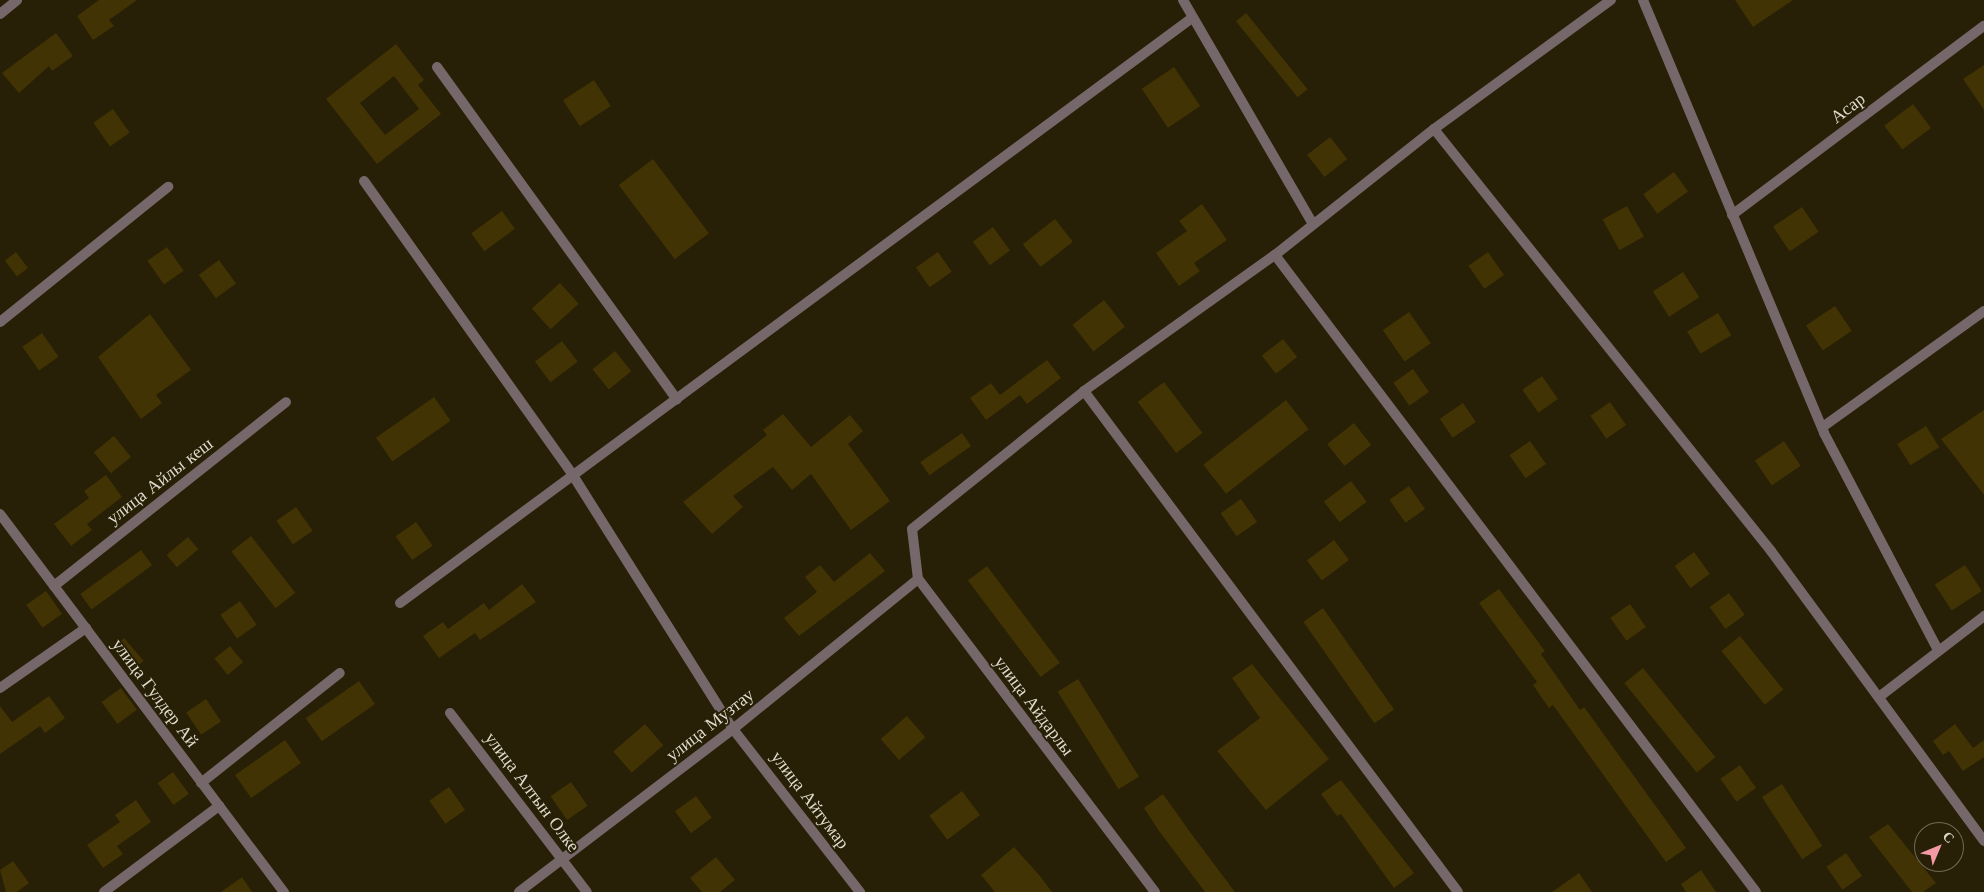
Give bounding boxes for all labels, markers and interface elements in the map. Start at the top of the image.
street label: Асар [1826,88,1870,128]
street label: улица Айлы кеш [103,433,217,529]
street label: улица Гулдер Ай [107,634,203,752]
street label: улица Айдарлы [989,652,1079,760]
street label: улица Музтау [662,684,758,766]
street label: улица Алтын Олке [480,728,584,856]
street label: улица Айтумар [766,747,854,853]
north arrow [1914,822,1964,872]
text: С [1939,827,1959,847]

